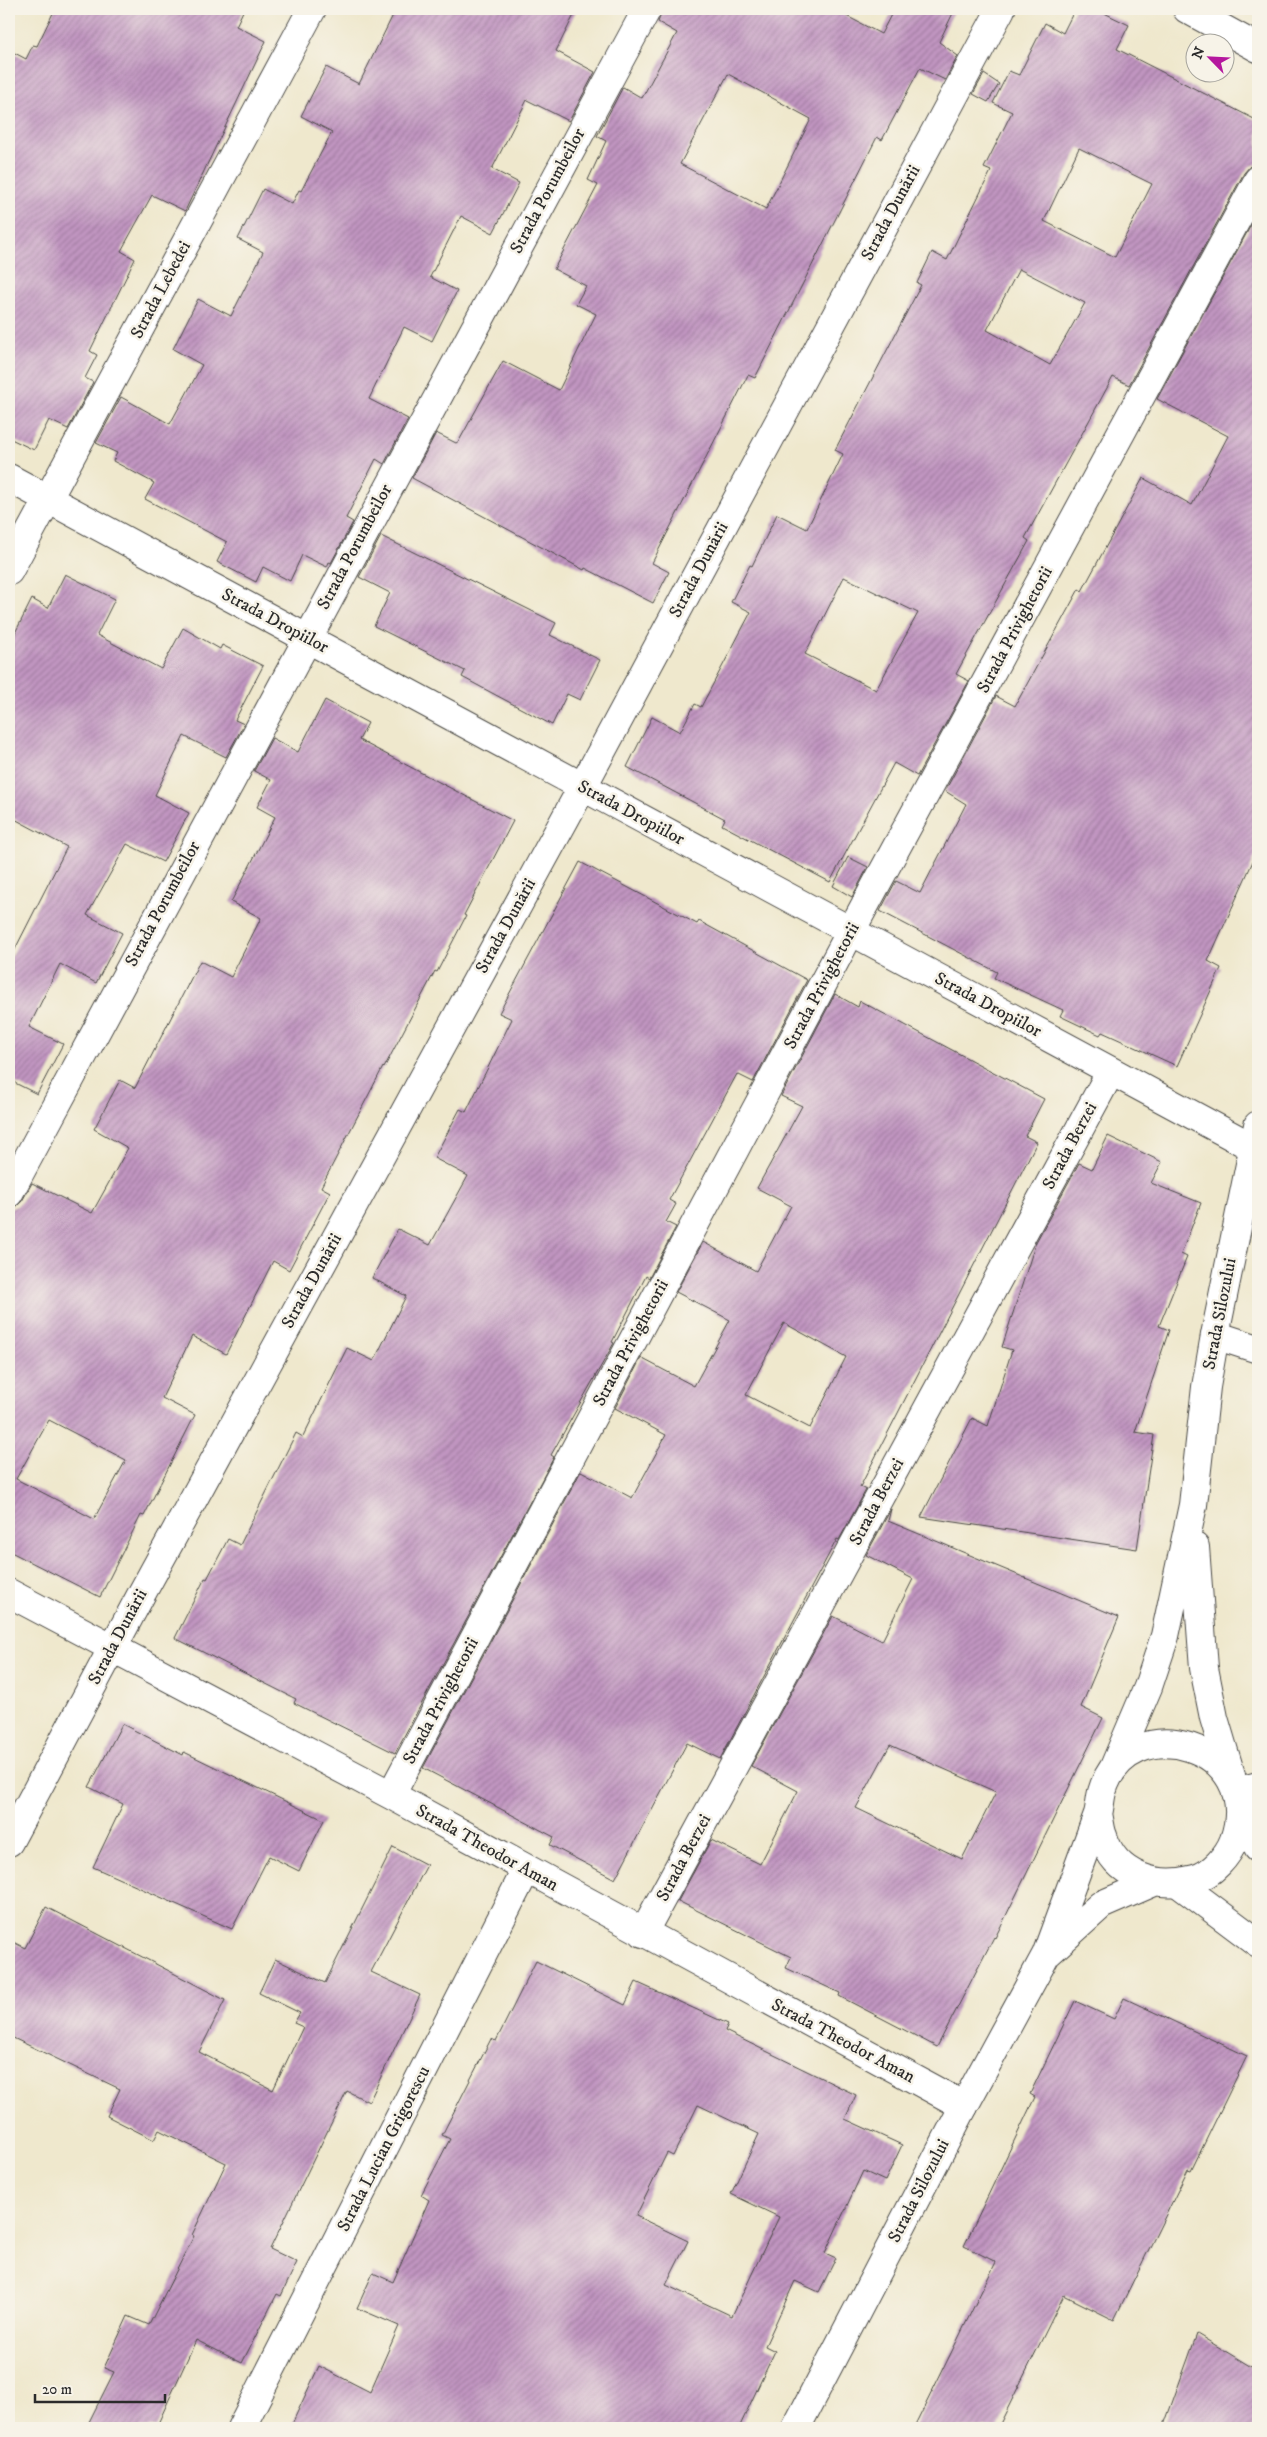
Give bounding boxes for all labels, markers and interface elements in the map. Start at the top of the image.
north arrow [1184,32,1234,82]
text: N [1188,44,1210,62]
street label: Strada Porumbeilor [506,124,590,258]
street label: Strada Dunării [857,161,925,265]
street label: Strada Lebedei [126,237,196,343]
street label: Strada Porumbeilor [313,480,397,614]
street label: Strada Dunării [665,518,733,622]
street label: Strada Privighetorii [972,563,1058,697]
street label: Strada Dropiilor [218,584,333,659]
street label: Strada Dropiilor [574,776,689,851]
street label: Strada Porumbeilor [121,837,205,971]
street label: Strada Dunării [471,875,541,977]
street label: Strada Privighetorii [779,919,865,1053]
street label: Strada Dropiilor [931,968,1046,1043]
street label: Strada Berzei [1038,1099,1102,1193]
street label: Strada Dunării [277,1230,347,1332]
street label: Strada Silozului [1198,1256,1242,1372]
street label: Strada Privighetorii [588,1276,674,1410]
street label: Strada Berzei [845,1455,909,1549]
street label: Strada Dunării [84,1585,152,1689]
street label: Strada Privighetorii [398,1634,484,1768]
street label: Strada Theodor Aman [412,1800,563,1897]
street label: Strada Berzei [652,1811,716,1905]
street label: Strada Theodor Aman [767,1994,919,2088]
street label: Strada Lucian Grigorescu [333,2062,435,2236]
street label: Strada Silozului [883,2135,955,2247]
scale bar [35,2372,165,2404]
text: 20 m [42,2380,72,2399]

